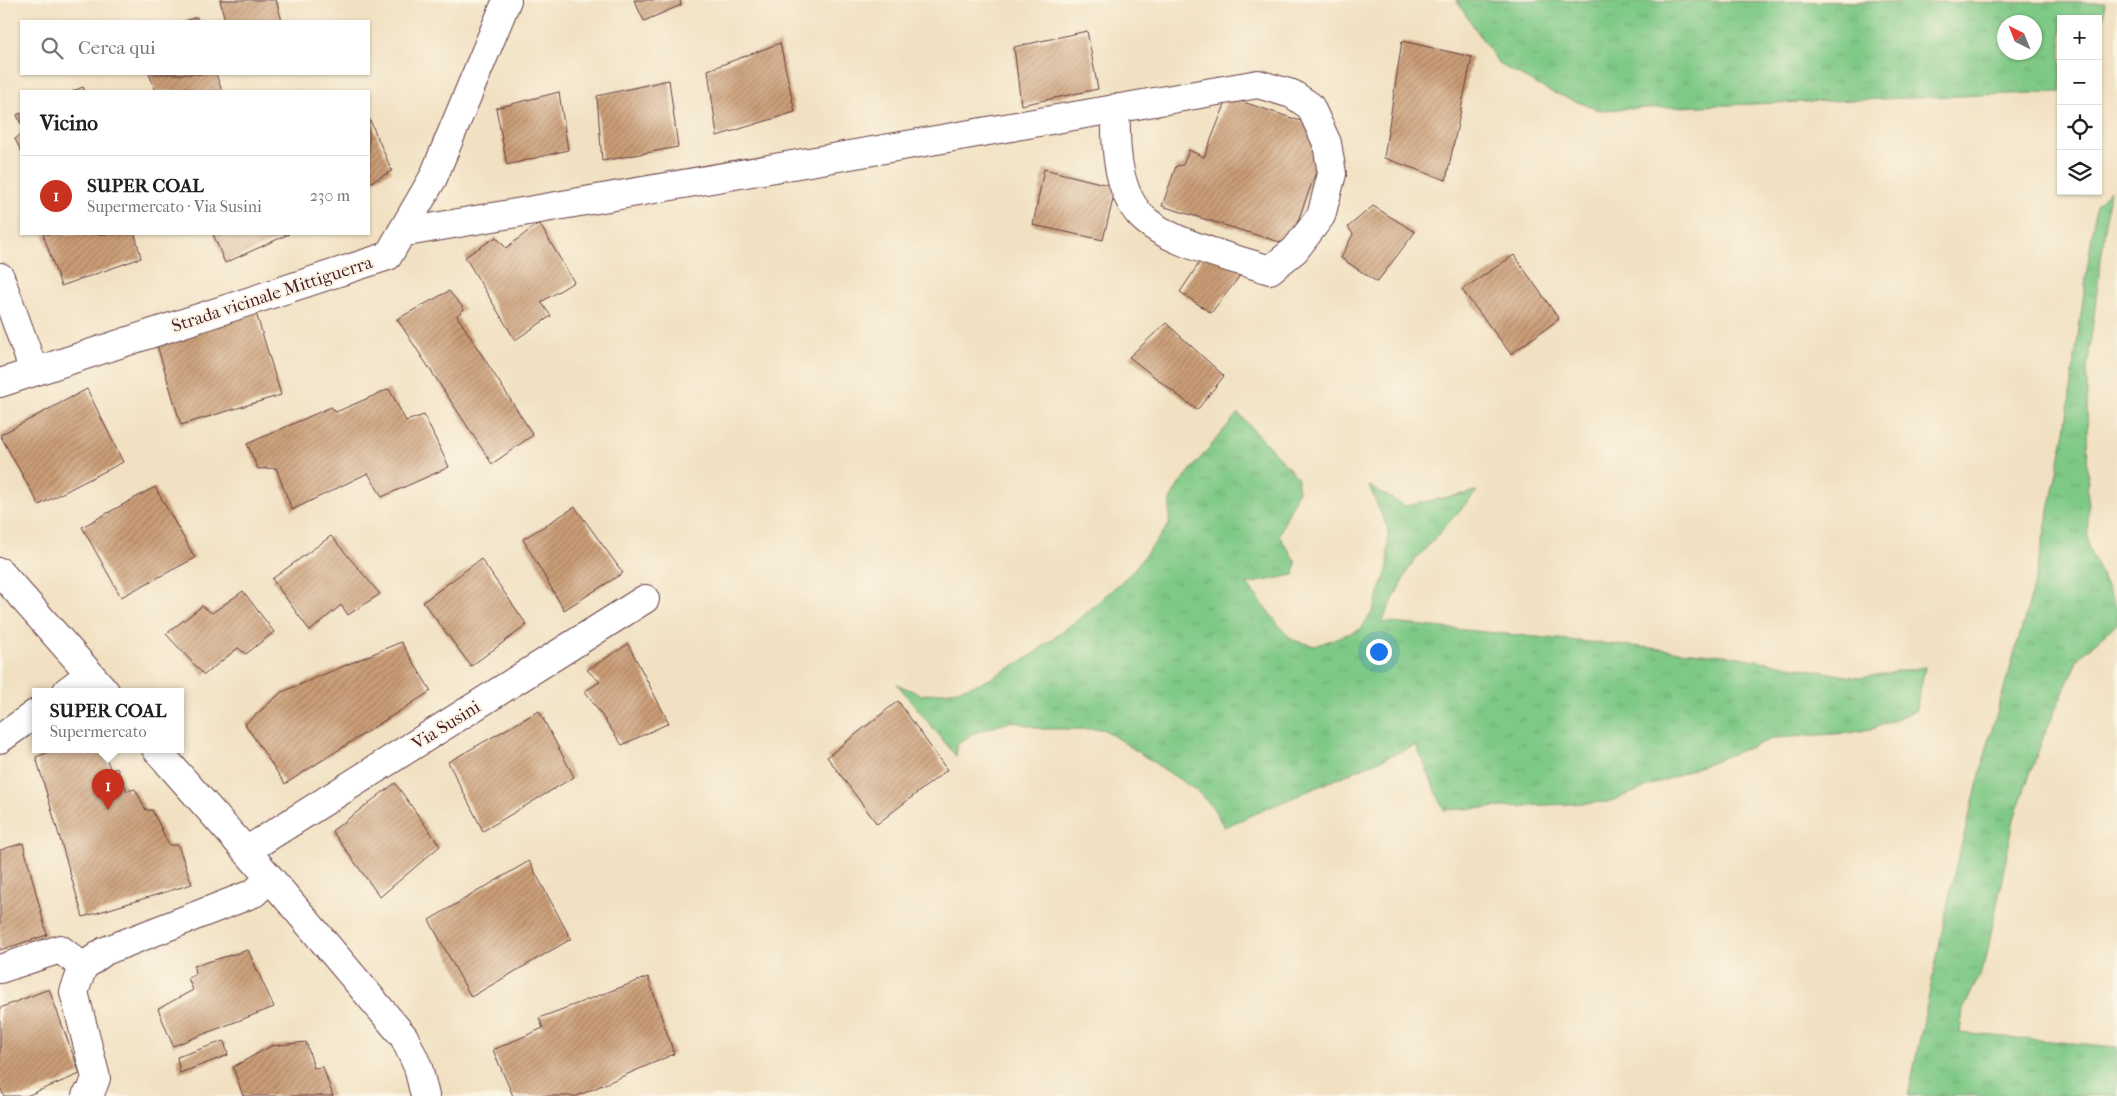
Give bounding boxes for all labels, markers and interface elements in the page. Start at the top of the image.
north arrow [1997,15,2042,60]
map controls [2057,15,2102,195]
button: + [2057,15,2102,60]
search box [20,20,370,75]
icon: search [38,34,66,62]
text: Cerca qui [78,37,156,59]
button: − [2057,60,2102,105]
button: locate [2057,105,2102,150]
text: Vicino [40,111,98,135]
button: layers [2057,150,2102,195]
text: SUPER COAL [87,175,204,197]
text: 1 [53,186,59,205]
text: 230 m [310,186,350,205]
text: Supermercato · Via Susini [87,197,262,216]
street label: Strada vicinale Mittiguerra [169,252,376,337]
your location [1366,639,1392,665]
popup [32,688,184,753]
street label: Via Susini [407,696,485,755]
text: SUPER COAL [50,700,166,722]
text: Supermercato [50,722,147,741]
pin: 1 [92,769,124,810]

